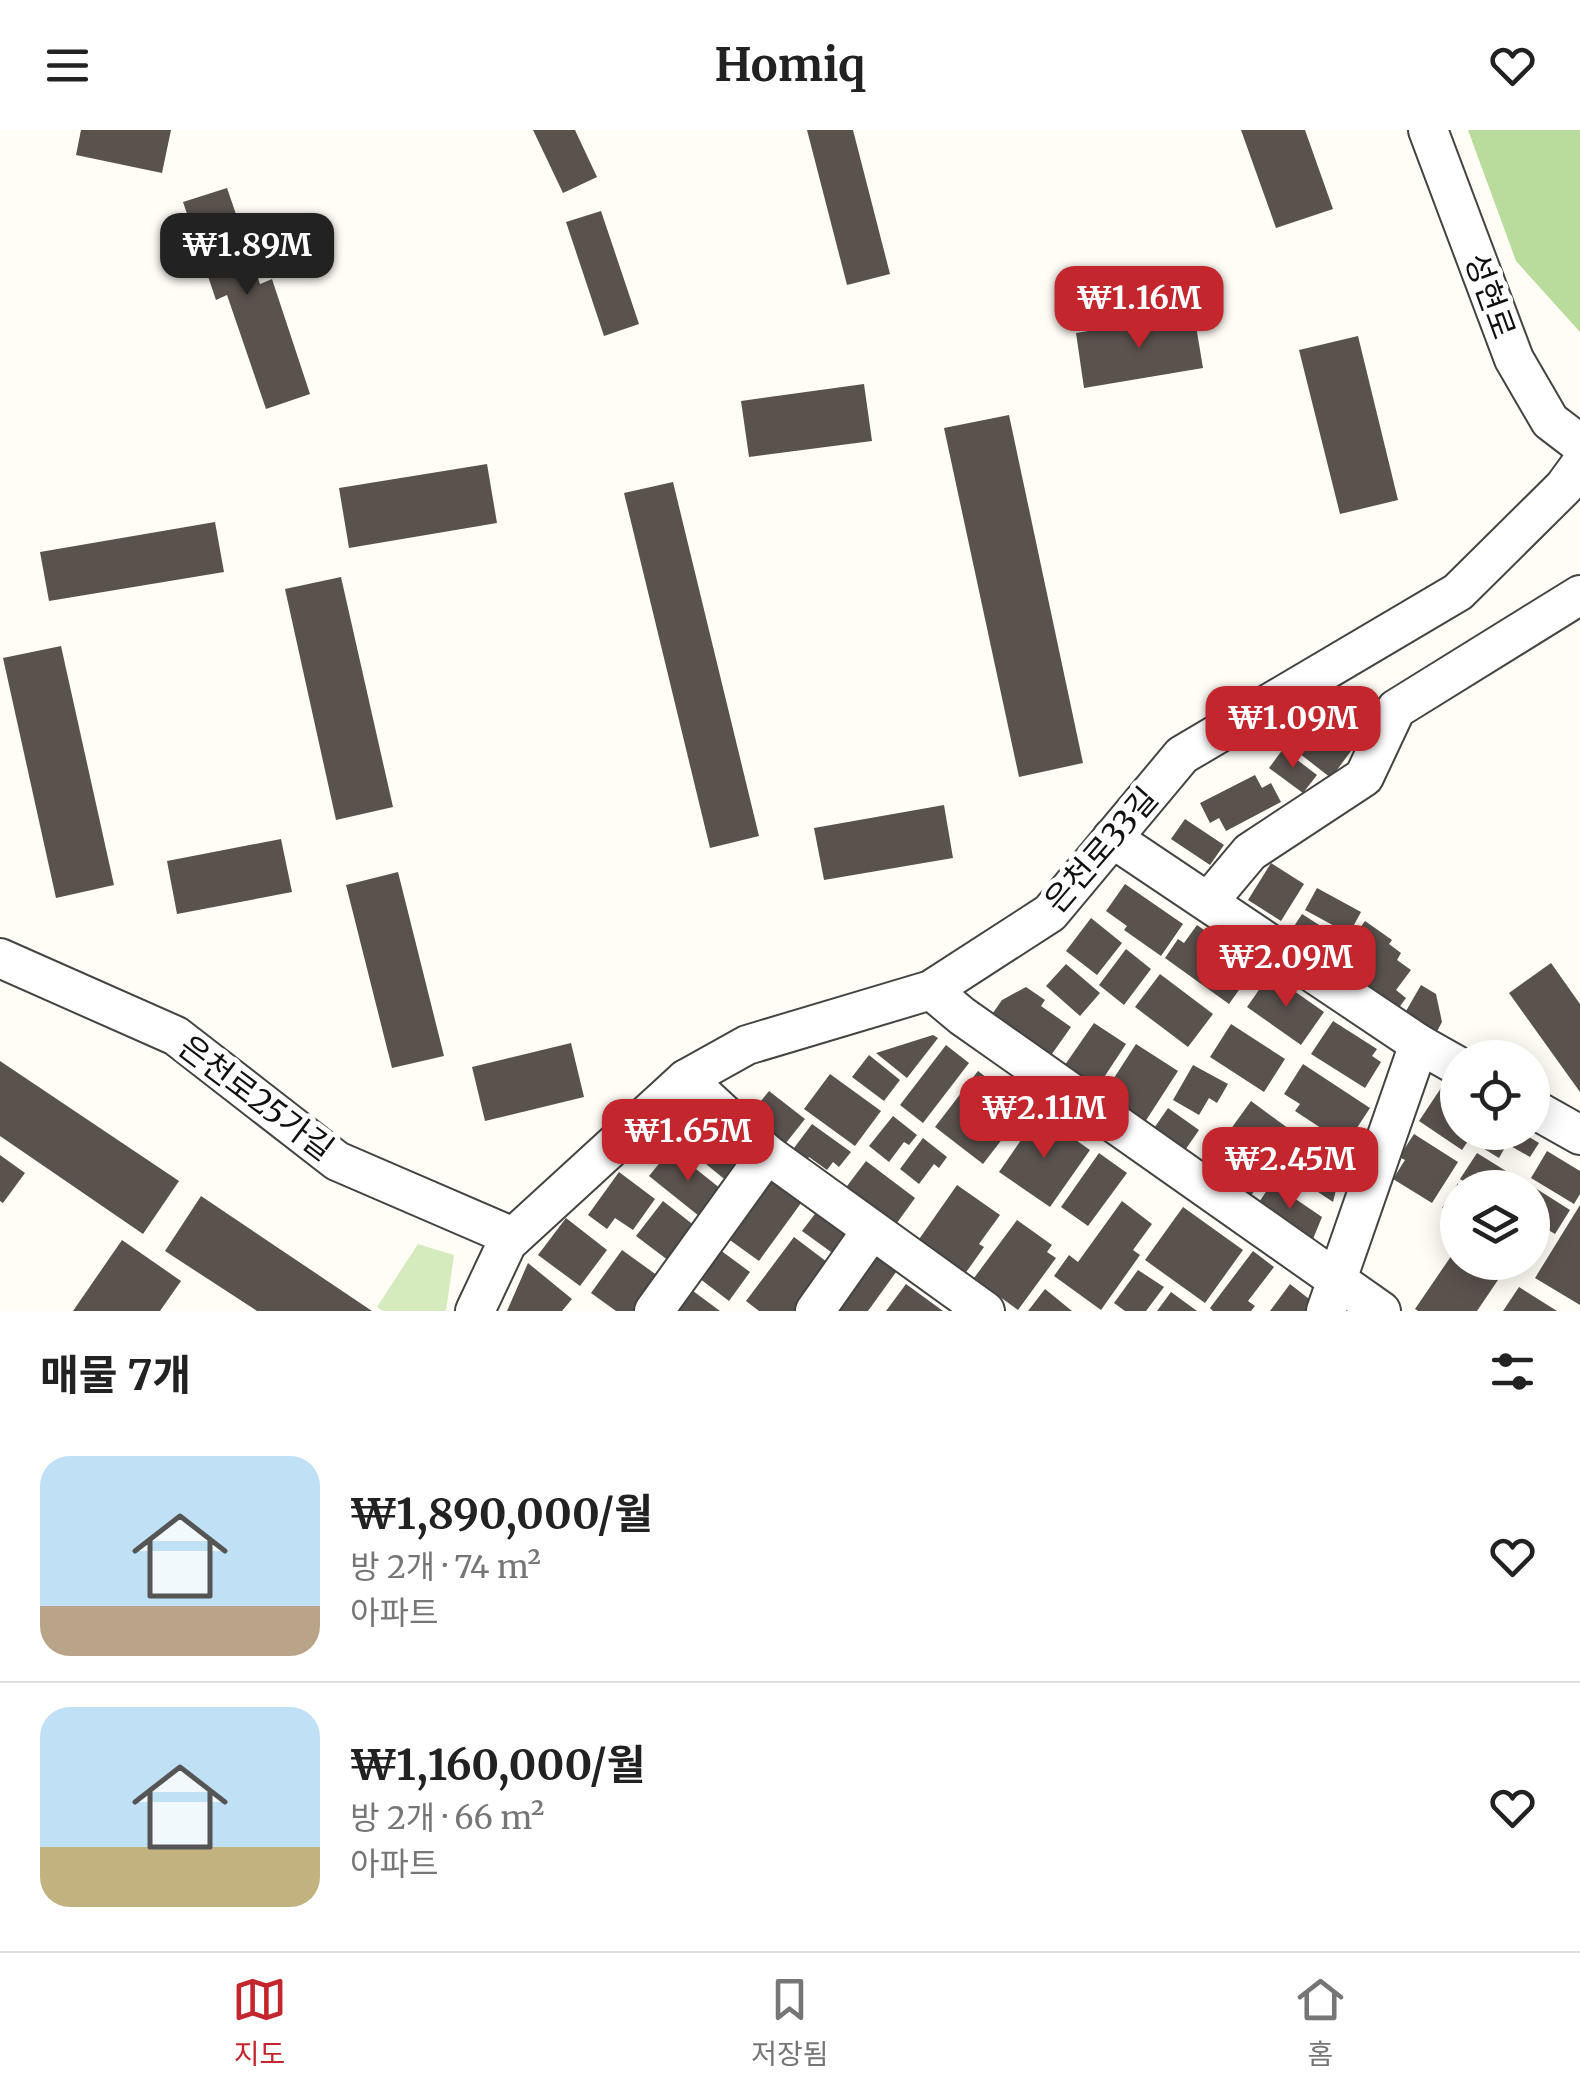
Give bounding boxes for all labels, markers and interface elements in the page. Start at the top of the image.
text: Homiq [715,37,865,93]
icon: menu [40,38,95,93]
icon: heart [1485,38,1540,93]
pin: ₩1.89M [166,213,328,298]
text: ₩1.89M [182,225,312,265]
street label: 성현로 [1456,248,1524,344]
pin: ₩1.16M [1058,266,1220,351]
text: ₩1.16M [1077,278,1201,318]
pin: ₩1.09M [1212,686,1374,771]
text: ₩1.09M [1228,698,1358,738]
street label: 은천로33길 [1036,779,1166,921]
pin: ₩2.09M [1205,925,1367,1010]
text: ₩2.09M [1219,937,1353,977]
street label: 은천로25가길 [171,1027,341,1169]
map controls [1440,1040,1550,1280]
button: locate [1440,1040,1550,1150]
pin: ₩2.11M [963,1076,1125,1161]
text: ₩2.11M [982,1088,1106,1128]
pin: ₩1.65M [607,1099,769,1184]
text: ₩1.65M [624,1111,752,1151]
pin: ₩2.45M [1209,1127,1371,1212]
text: ₩2.45M [1224,1139,1356,1179]
button: layers [1440,1170,1550,1280]
icon: filters [1485,1344,1540,1399]
text: 매물 7개 [40,1349,191,1401]
text: ₩1,890,000/월 [350,1488,653,1540]
icon: home [120,1496,240,1616]
icon: heart [1485,1529,1540,1584]
text: 방 2개 · 74 m² [350,1547,541,1587]
text: 아파트 [350,1593,438,1633]
text: ₩1,160,000/월 [350,1739,645,1791]
icon: home [120,1747,240,1867]
icon: heart [1485,1780,1540,1835]
text: 방 2개 · 66 m² [350,1798,544,1838]
text: 아파트 [350,1844,438,1884]
tab: 지도 [232,1972,287,2072]
tab: 저장됨 [751,1972,829,2072]
tab: 홈 [1293,1972,1348,2072]

